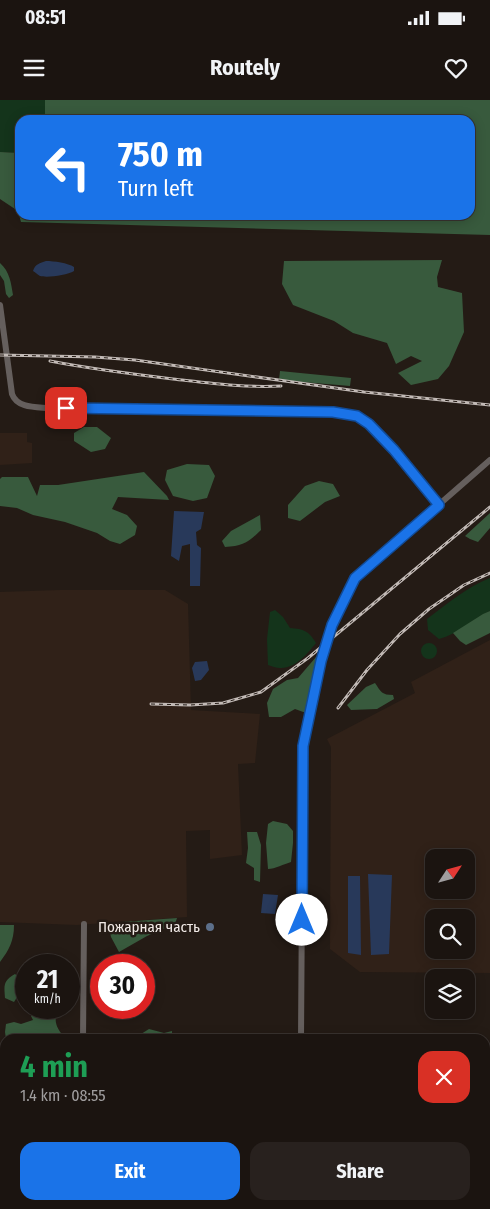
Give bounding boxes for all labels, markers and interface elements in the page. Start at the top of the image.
text: 08:51 [25,6,66,29]
icon: menu [20,54,48,82]
text: Routely [210,54,280,81]
icon: heart [442,54,470,82]
text: 750 m [118,133,203,175]
icon: left [35,135,100,200]
text: Turn left [118,175,194,202]
pin [45,387,87,429]
icon: arrive [52,394,80,422]
north arrow [425,849,475,899]
map controls [425,849,475,1019]
position arrow [275,893,327,945]
button: search [425,909,475,959]
place label: Пожарная часть [98,918,200,936]
marker: Пожарная часть [204,921,216,933]
speed limit sign: 30 [90,954,155,1019]
text: 21 [37,965,58,995]
button: layers [425,969,475,1019]
text: km/h [34,992,61,1006]
text: 4 min [20,1049,88,1085]
button: close [418,1051,470,1103]
text: 1.4 km · 08:55 [20,1086,106,1105]
button: Exit [20,1142,240,1200]
button: Share [250,1142,470,1200]

